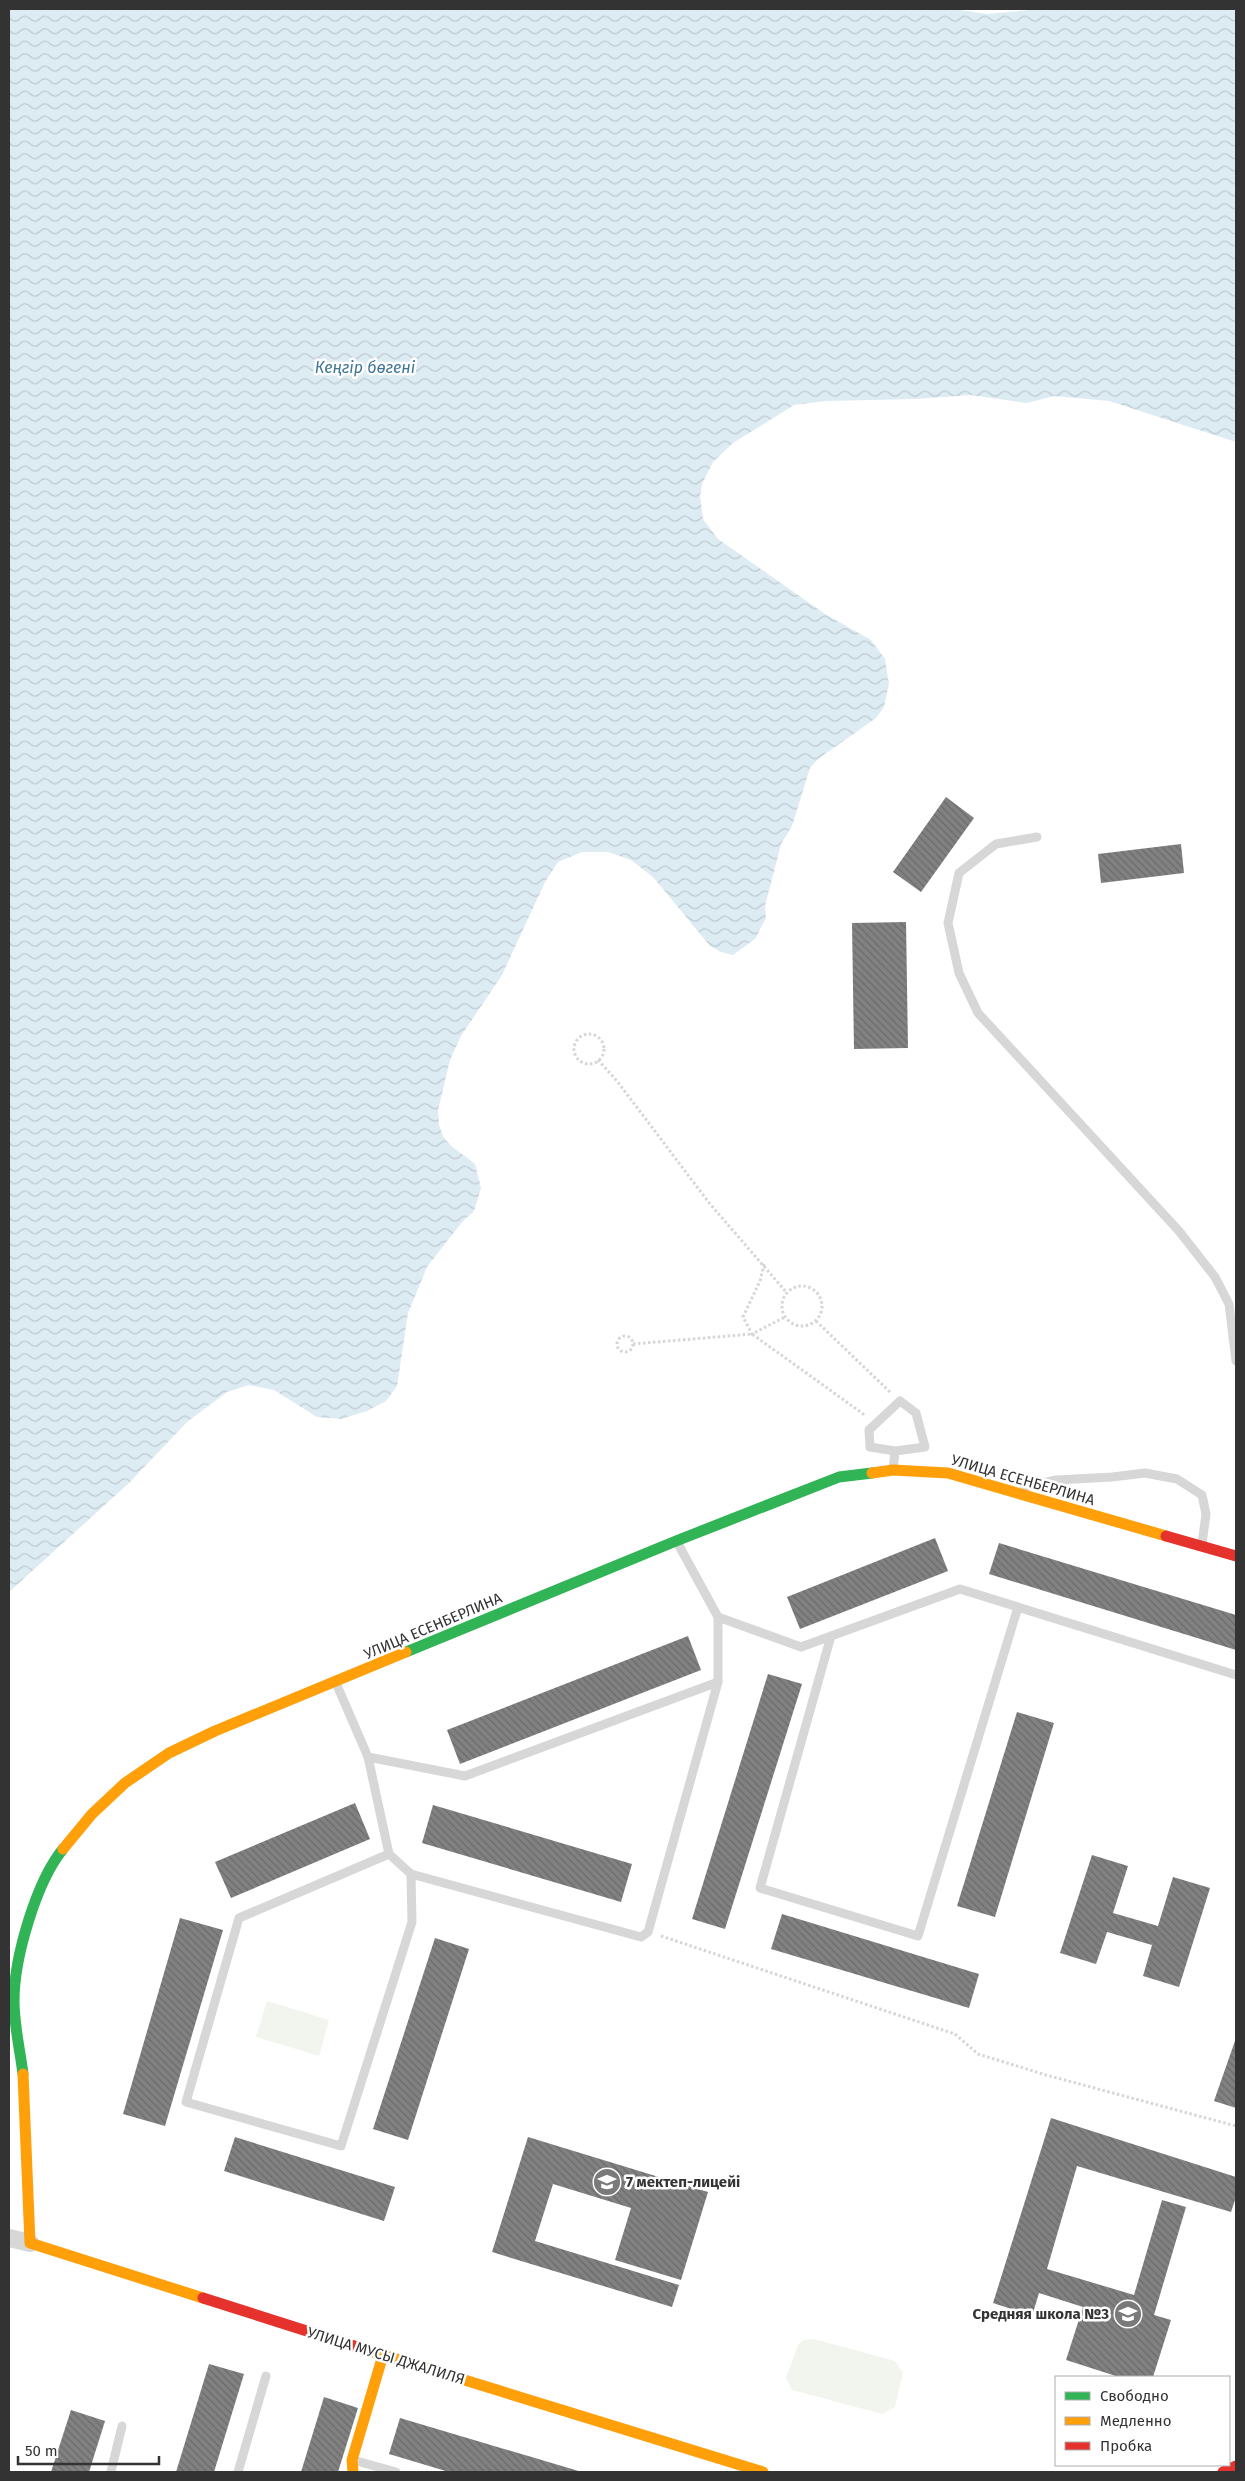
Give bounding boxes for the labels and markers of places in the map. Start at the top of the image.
school or university icon: 7 мектеп-лицейі [592,2167,622,2197]
place label: 7 мектеп-лицейі [626,2173,740,2191]
school or university icon: Средняя школа №3 [1113,2299,1143,2329]
place label: Средняя школа №3 [972,2305,1109,2323]

